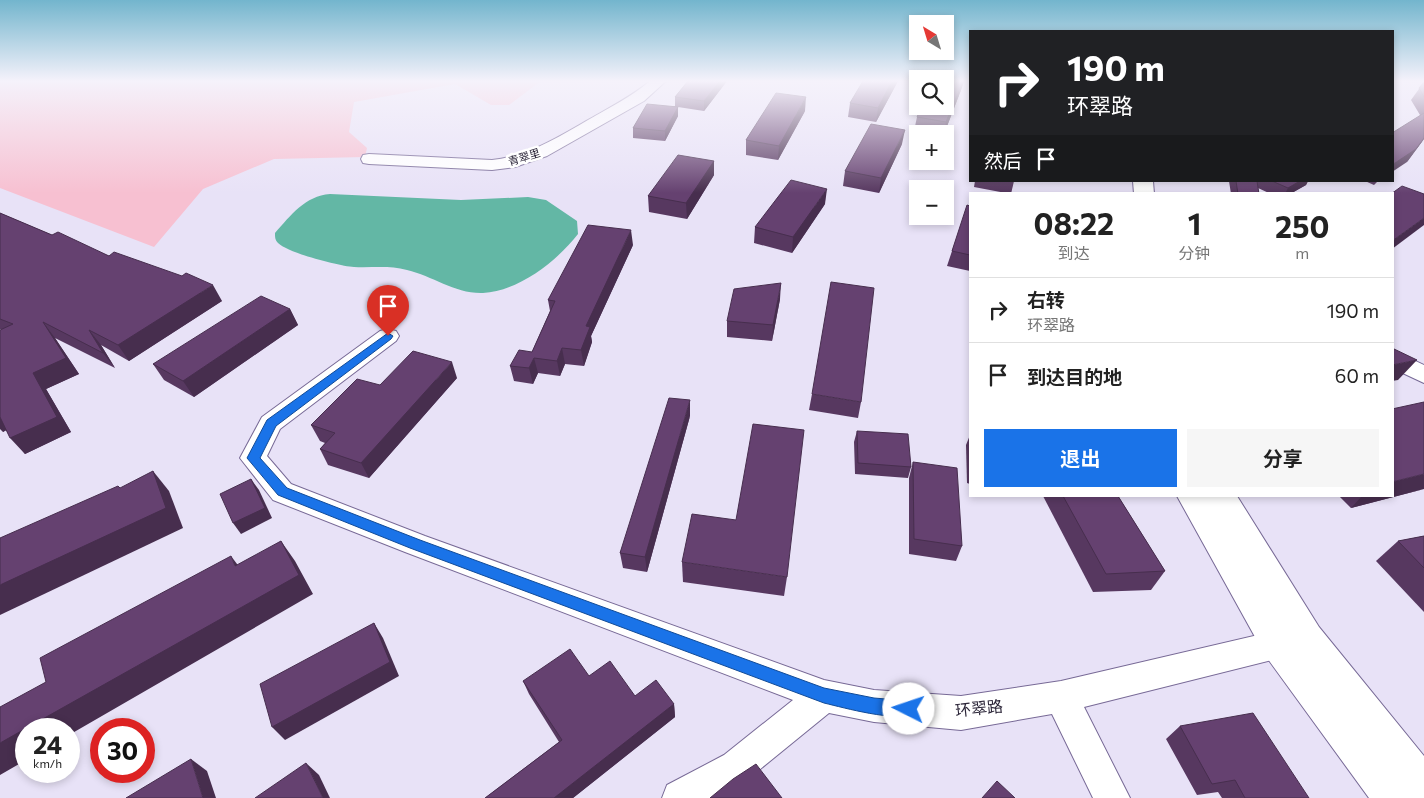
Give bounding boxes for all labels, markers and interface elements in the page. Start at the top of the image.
north arrow [909,15,954,60]
map controls [909,15,954,225]
text: 190 m [1067,45,1165,88]
icon: right [984,50,1049,115]
button: search [909,70,954,115]
text: 环翠路 [1067,92,1133,119]
button: + [909,125,954,170]
street label: 青翠里 [506,145,542,168]
icon: arrive [1032,145,1060,173]
text: 然后 [984,149,1022,172]
button: − [909,180,954,225]
text: 08:22 [1033,204,1114,241]
text: 1 [1188,204,1201,241]
text: 250 [1275,207,1330,244]
text: 到达 [1058,243,1090,262]
text: 分钟 [1179,243,1211,262]
text: m [1295,243,1309,262]
pin [367,285,409,336]
text: 右转 [1027,288,1065,311]
icon: arrive [374,292,402,320]
icon: right [984,296,1012,324]
text: 190 m [1327,299,1379,322]
text: 环翠路 [1027,315,1075,334]
icon: arrive [984,361,1012,389]
text: 60 m [1335,364,1379,387]
text: 到达目的地 [1027,365,1122,388]
button: 退出 [984,429,1177,487]
button: 分享 [1187,429,1379,487]
position arrow [882,682,934,734]
street label: 环翠路 [954,696,1004,719]
speed limit sign: 30 [90,718,155,783]
text: 24 [33,729,62,759]
text: km/h [33,756,62,770]

